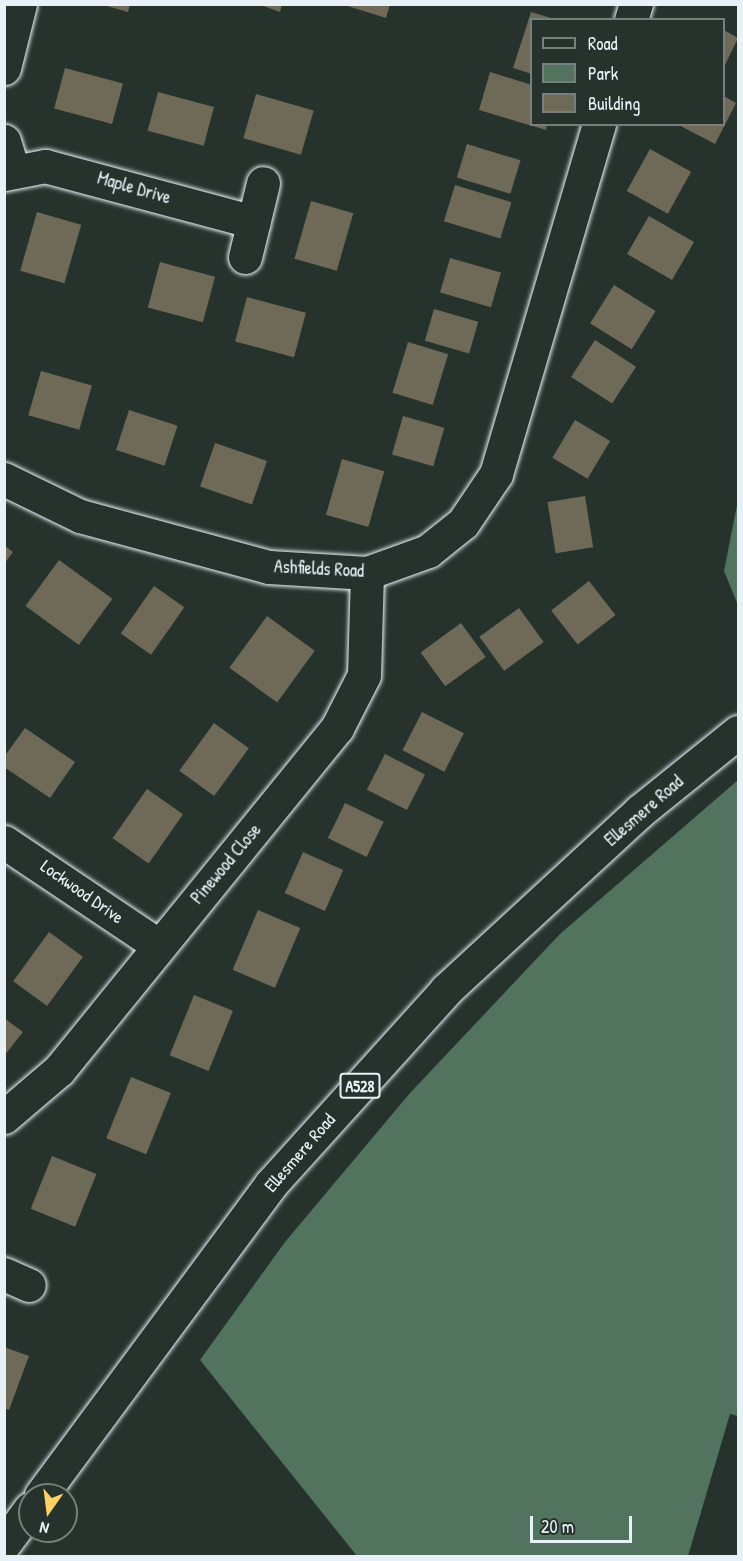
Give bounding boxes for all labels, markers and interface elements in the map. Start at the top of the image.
legend [530,18,725,126]
text: Road [588,31,618,56]
text: Park [588,61,618,86]
text: Building [588,91,640,116]
street label: Maple Drive [95,167,173,209]
street label: Ashfields Road [273,556,365,582]
street label: Ellesmere Road [600,771,688,851]
street label: Pinewood Close [186,820,266,908]
street label: Lockwood Drive [36,856,128,928]
road number: A528 [339,1073,381,1099]
street label: Ellesmere Road [260,1109,340,1197]
north arrow [18,1483,78,1543]
scale bar [533,1504,635,1542]
text: 20 m [541,1514,574,1539]
text: N [37,1517,51,1540]

